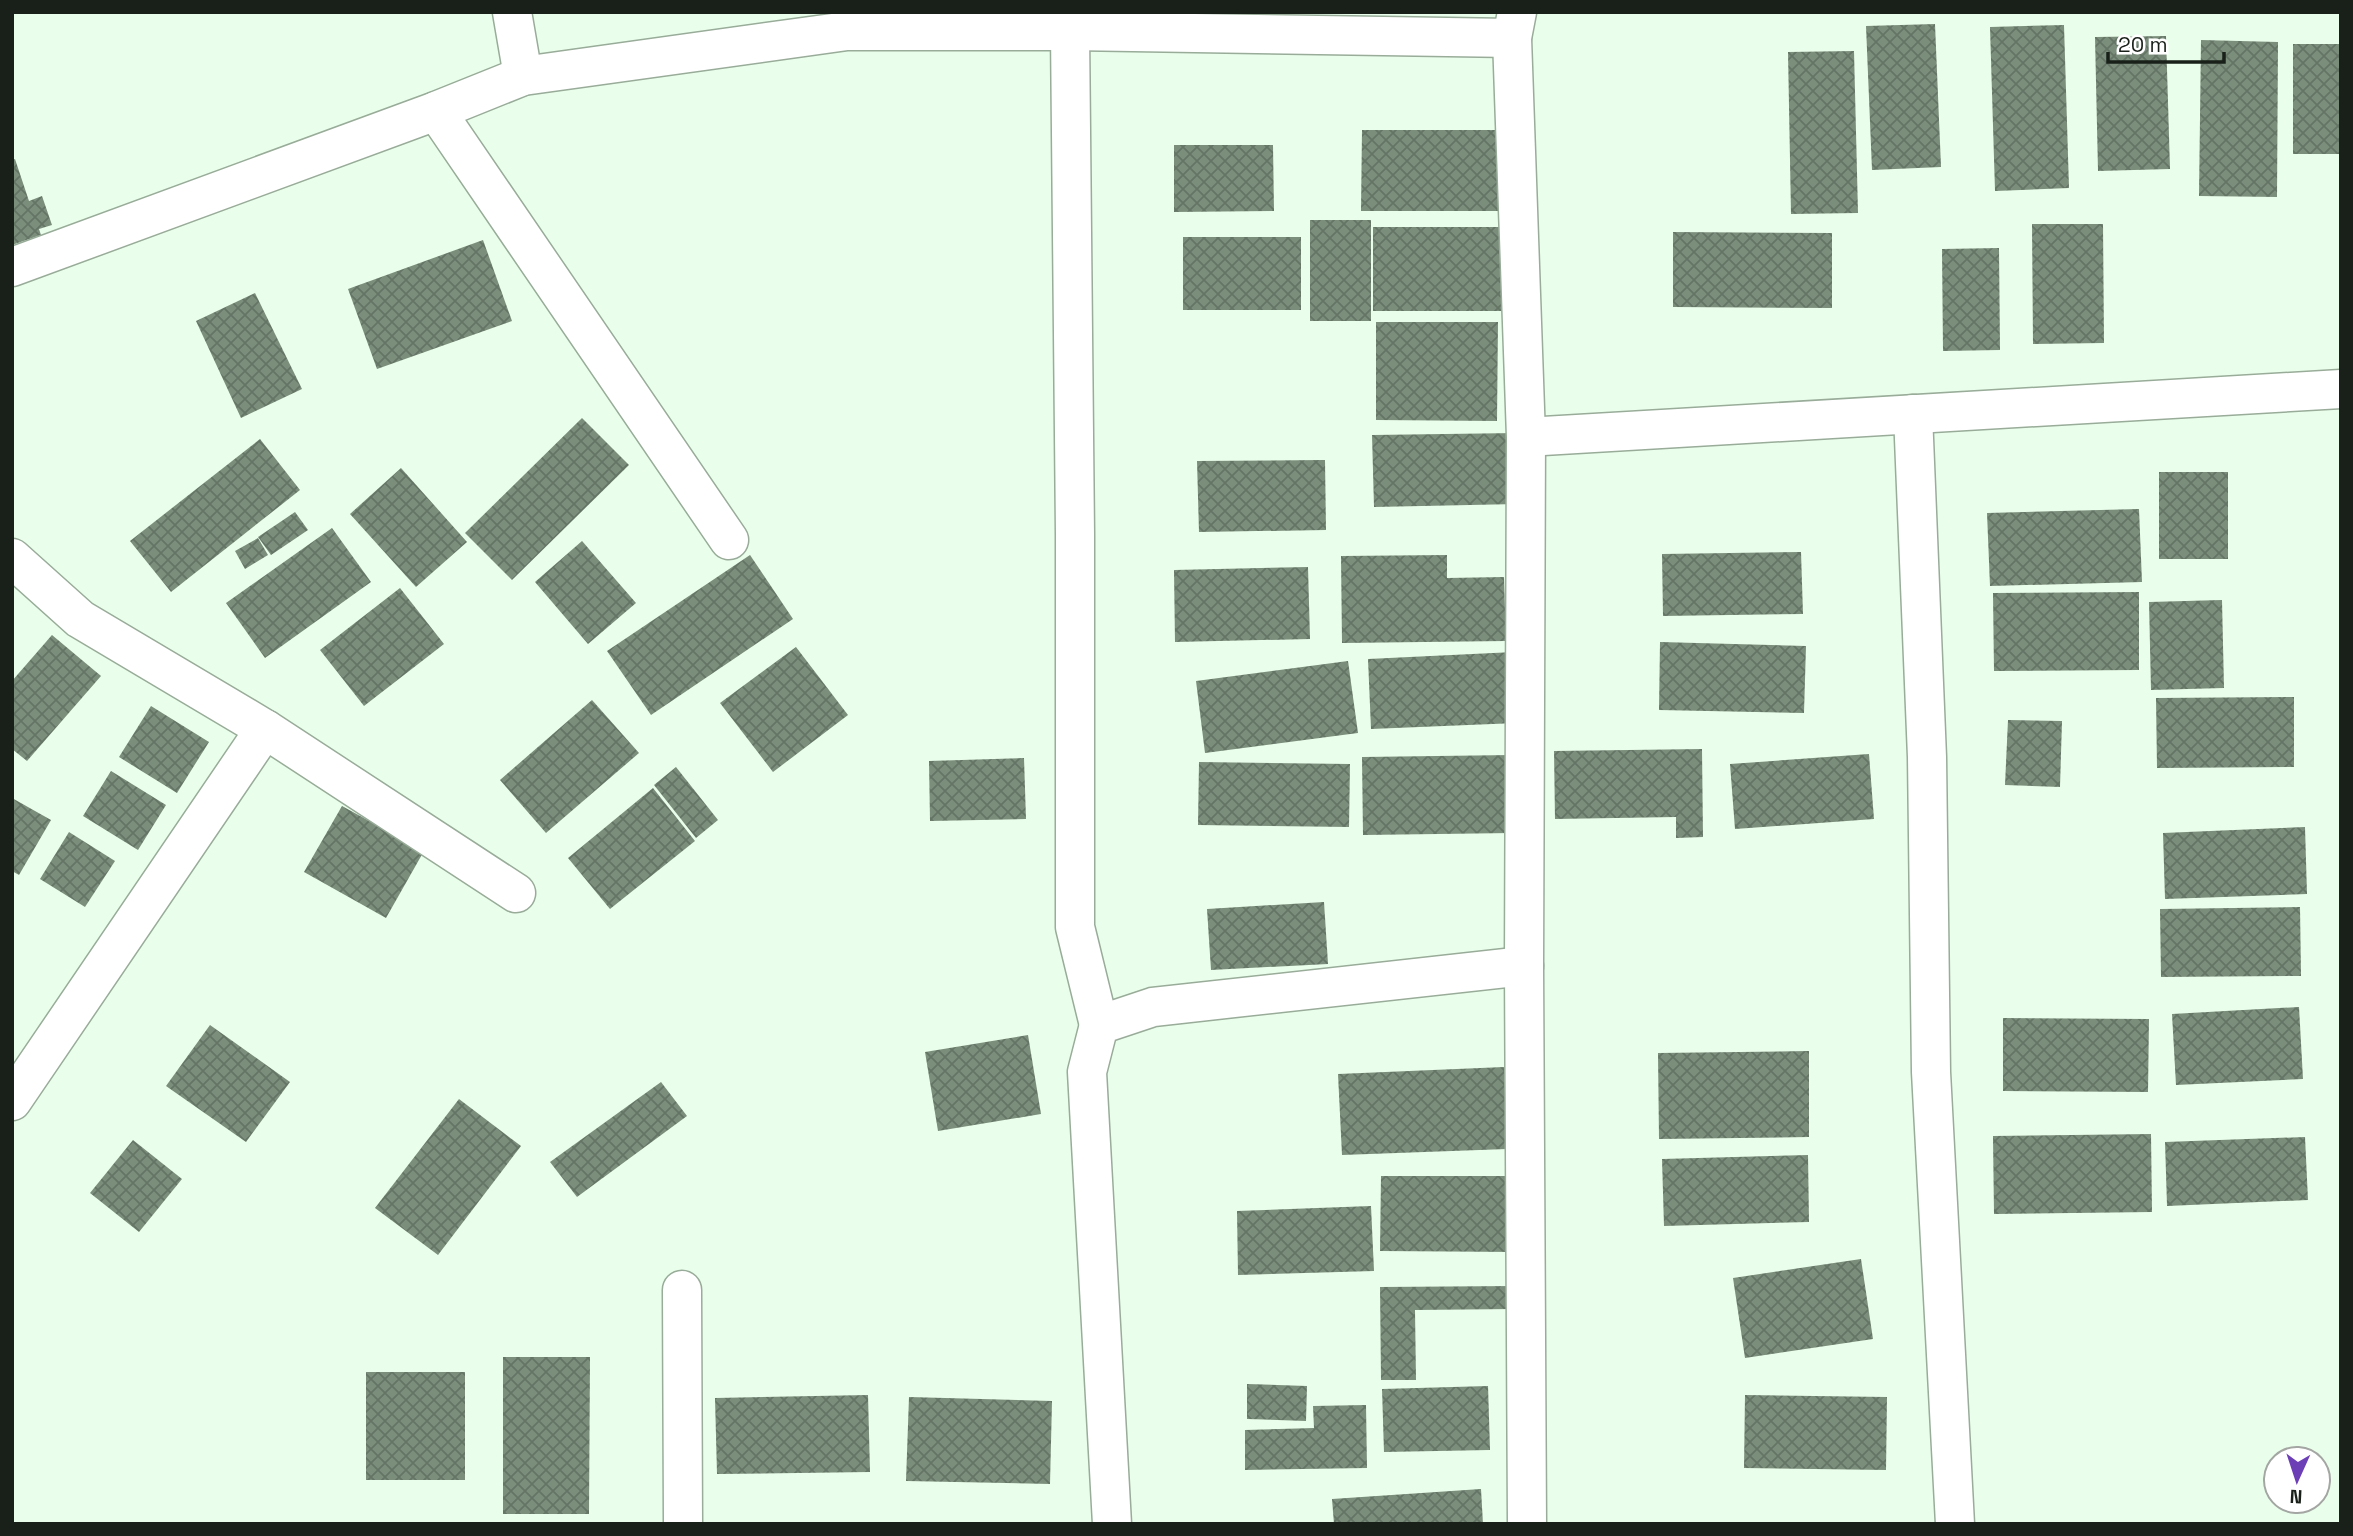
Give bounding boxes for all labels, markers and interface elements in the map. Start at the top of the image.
scale bar [2108,21,2224,65]
text: 20 m [2118,31,2168,58]
north arrow [2262,1445,2332,1515]
text: N [2289,1484,2303,1509]

